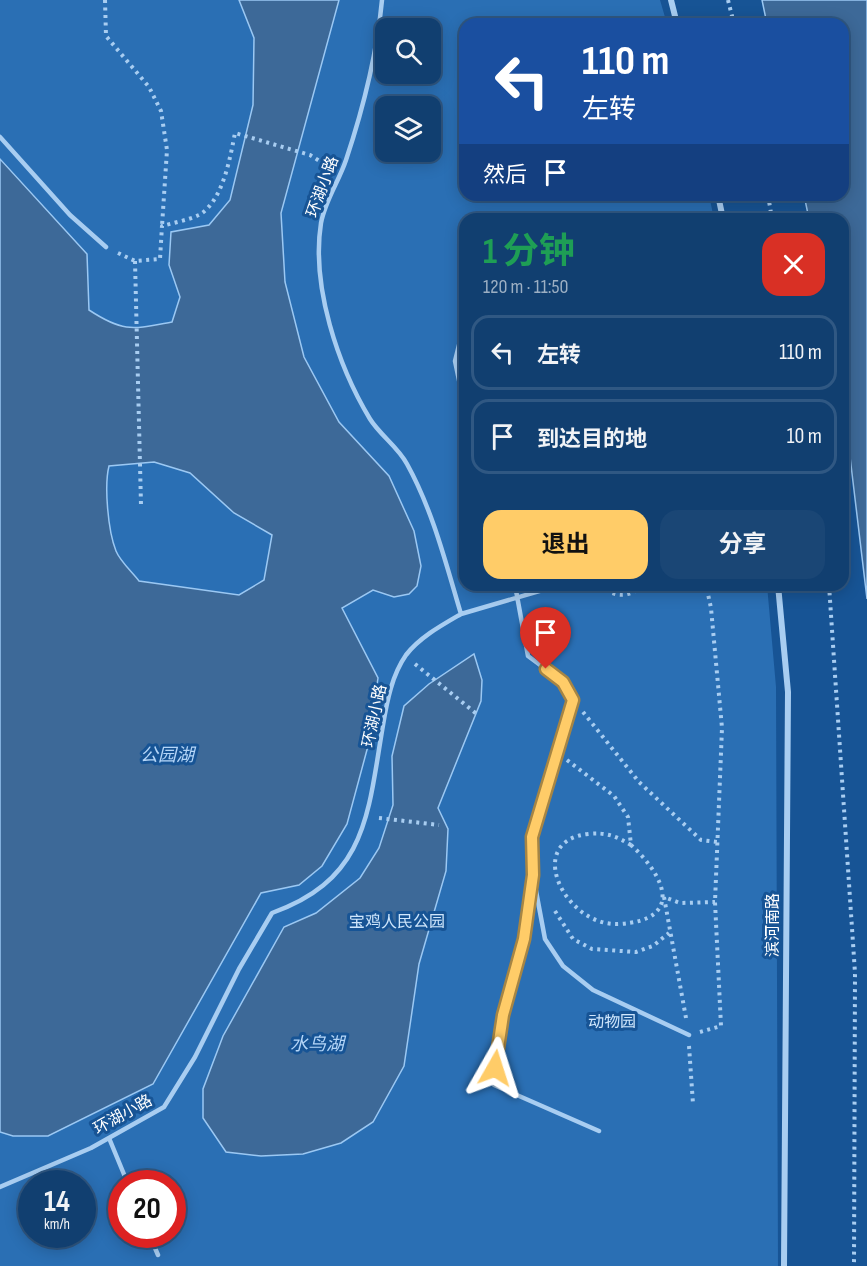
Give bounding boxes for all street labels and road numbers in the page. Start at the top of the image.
street label: 环湖小路 [303,154,343,220]
street label: 环湖小路 [359,683,391,749]
street label: 滨河南路 [764,893,783,957]
street label: 环湖小路 [90,1091,156,1139]

